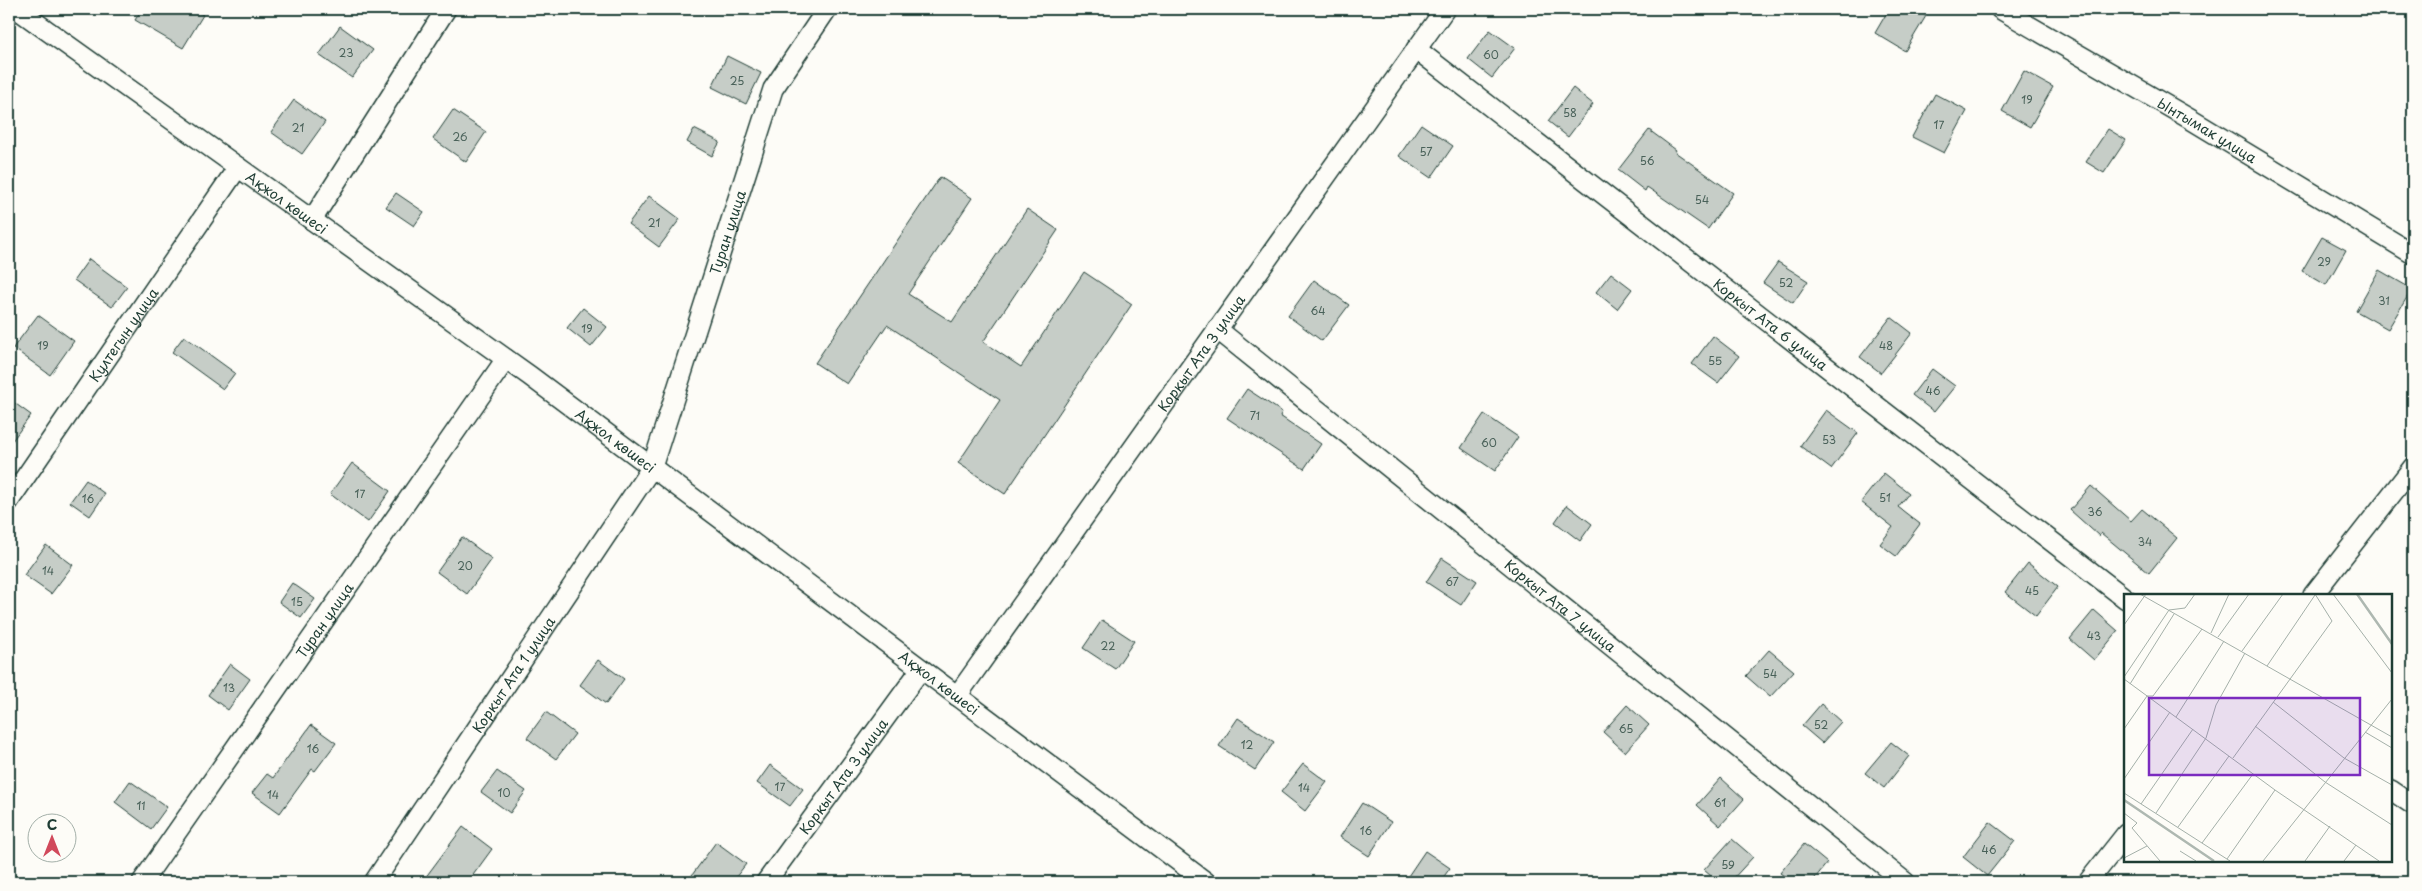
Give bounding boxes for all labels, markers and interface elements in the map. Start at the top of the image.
house number: 23 [339,44,353,61]
house number: 60 [1483,46,1499,63]
house number: 25 [730,72,744,89]
house number: 19 [2021,91,2033,108]
street label: Ынтымак улица [2154,92,2261,168]
house number: 58 [1563,104,1577,121]
house number: 17 [1934,116,1945,133]
house number: 21 [292,119,304,136]
house number: 26 [452,128,468,145]
house number: 57 [1419,143,1433,160]
house number: 56 [1640,152,1655,169]
street label: Ақжол көшесі [242,166,332,239]
street label: Туран улица [704,187,751,277]
house number: 54 [1695,191,1709,208]
house number: 21 [648,214,660,231]
house number: 29 [2317,253,2331,270]
street label: Коркыт Ата 6 улица [1709,273,1833,375]
house number: 52 [1779,274,1793,291]
street label: Култегын улица [83,283,163,386]
street label: Коркыт Ата 3 улица [1152,290,1250,416]
house number: 31 [2378,292,2390,309]
house number: 64 [1311,302,1325,319]
house number: 19 [581,320,593,337]
house number: 19 [37,337,49,354]
house number: 48 [1879,337,1893,354]
house number: 55 [1708,352,1722,369]
house number: 46 [1926,382,1941,399]
street label: Ақжол көшесі [571,403,660,477]
house number: 71 [1250,407,1260,424]
house number: 53 [1822,431,1836,448]
house number: 60 [1481,434,1497,451]
house number: 17 [355,485,366,502]
house number: 51 [1879,489,1891,506]
house number: 16 [82,490,95,507]
house number: 36 [2088,503,2103,520]
house number: 34 [2138,533,2152,550]
street label: Коркыт Ата 7 улица [1500,554,1621,657]
house number: 20 [457,557,473,574]
house number: 14 [42,562,54,579]
house number: 67 [1445,573,1459,590]
street label: Туран улица [291,578,358,662]
house number: 45 [2025,582,2039,599]
house number: 15 [291,593,303,610]
inset map [2124,594,2392,861]
street label: Коркыт Ата 1 улица [467,612,560,737]
house number: 43 [2087,627,2101,644]
house number: 22 [1101,637,1115,654]
street label: Ақжол көшесі [895,645,984,719]
house number: 54 [1763,665,1777,682]
house number: 13 [223,679,235,696]
street label: Коркыт Ата 3 улица [794,714,893,838]
house number: 52 [1814,716,1828,733]
house number: 65 [1619,720,1633,737]
house number: 12 [1241,736,1254,753]
house number: 16 [307,740,320,757]
house number: 17 [775,778,786,795]
house number: 14 [1298,779,1310,796]
house number: 10 [498,784,510,801]
house number: 14 [267,786,279,803]
house number: 61 [1714,794,1726,811]
house number: 11 [136,797,146,814]
north arrow [28,814,78,864]
text: С [47,814,57,835]
house number: 16 [1360,822,1373,839]
house number: 46 [1982,841,1997,858]
house number: 59 [1721,856,1735,873]

